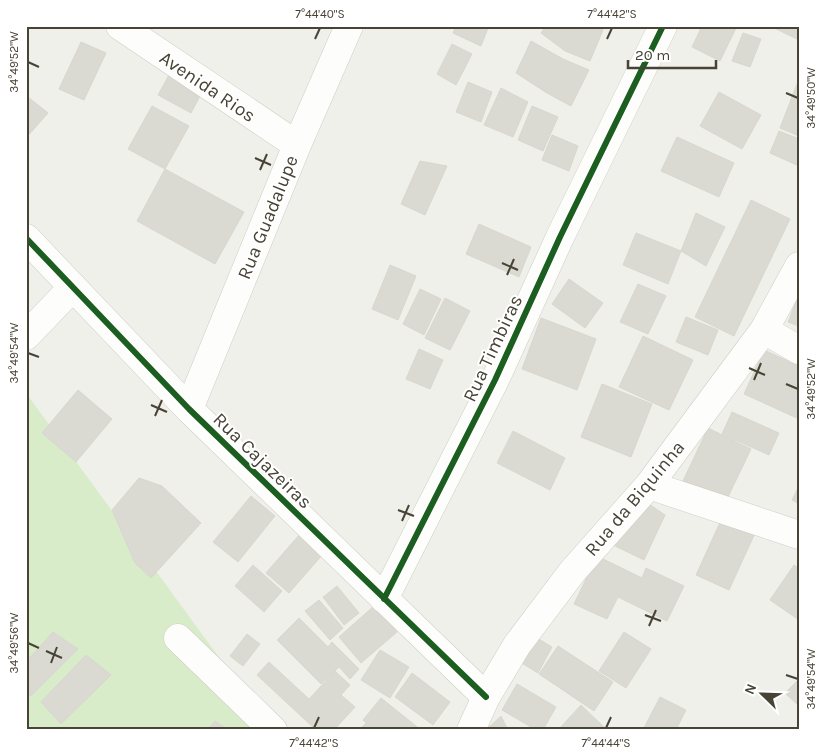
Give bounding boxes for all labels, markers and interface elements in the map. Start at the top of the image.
text: 7°44'40"S [295,7,345,21]
text: 7°44'42"S [587,7,637,21]
text: 34°49'52"W [7,31,21,93]
scale bar [628,38,715,70]
text: 20 m [635,46,670,64]
street label: Avenida Rios [155,47,260,127]
text: 34°49'50"W [804,67,818,129]
street label: Rua Guadalupe [233,152,303,283]
street label: Rua Timbiras [459,292,527,405]
text: 34°49'54"W [7,322,21,384]
text: 34°49'52"W [804,358,818,420]
street label: Rua Cajazeiras [208,408,316,513]
street label: Rua da Biquinha [580,437,689,561]
text: 34°49'56"W [7,612,21,674]
text: 34°49'54"W [804,648,818,710]
north arrow [738,668,788,718]
text: N [741,681,760,697]
text: 7°44'42"S [289,736,339,750]
text: 7°44'44"S [581,736,631,750]

